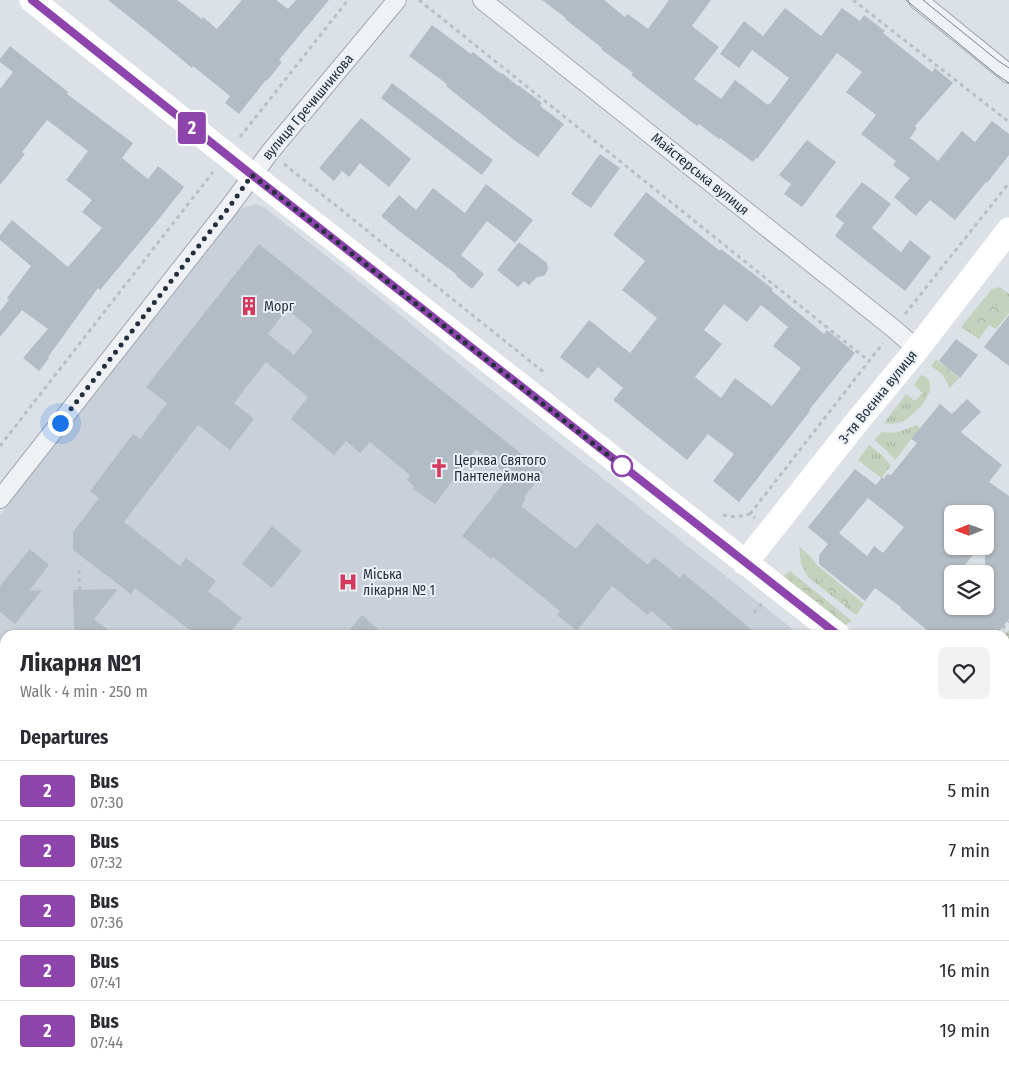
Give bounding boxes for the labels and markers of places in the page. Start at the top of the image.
building icon: Морг [238,295,260,317]
place label: Морг [264,298,295,315]
place label: Церква Святого Пантелеймона [454,452,546,485]
unlabelled marker [611,455,633,477]
church icon: Церква Святого Пантелеймона [428,457,450,479]
place label: Міська лікарня № 1 [363,566,435,599]
hospital icon: Міська лікарня № 1 [337,571,359,593]

